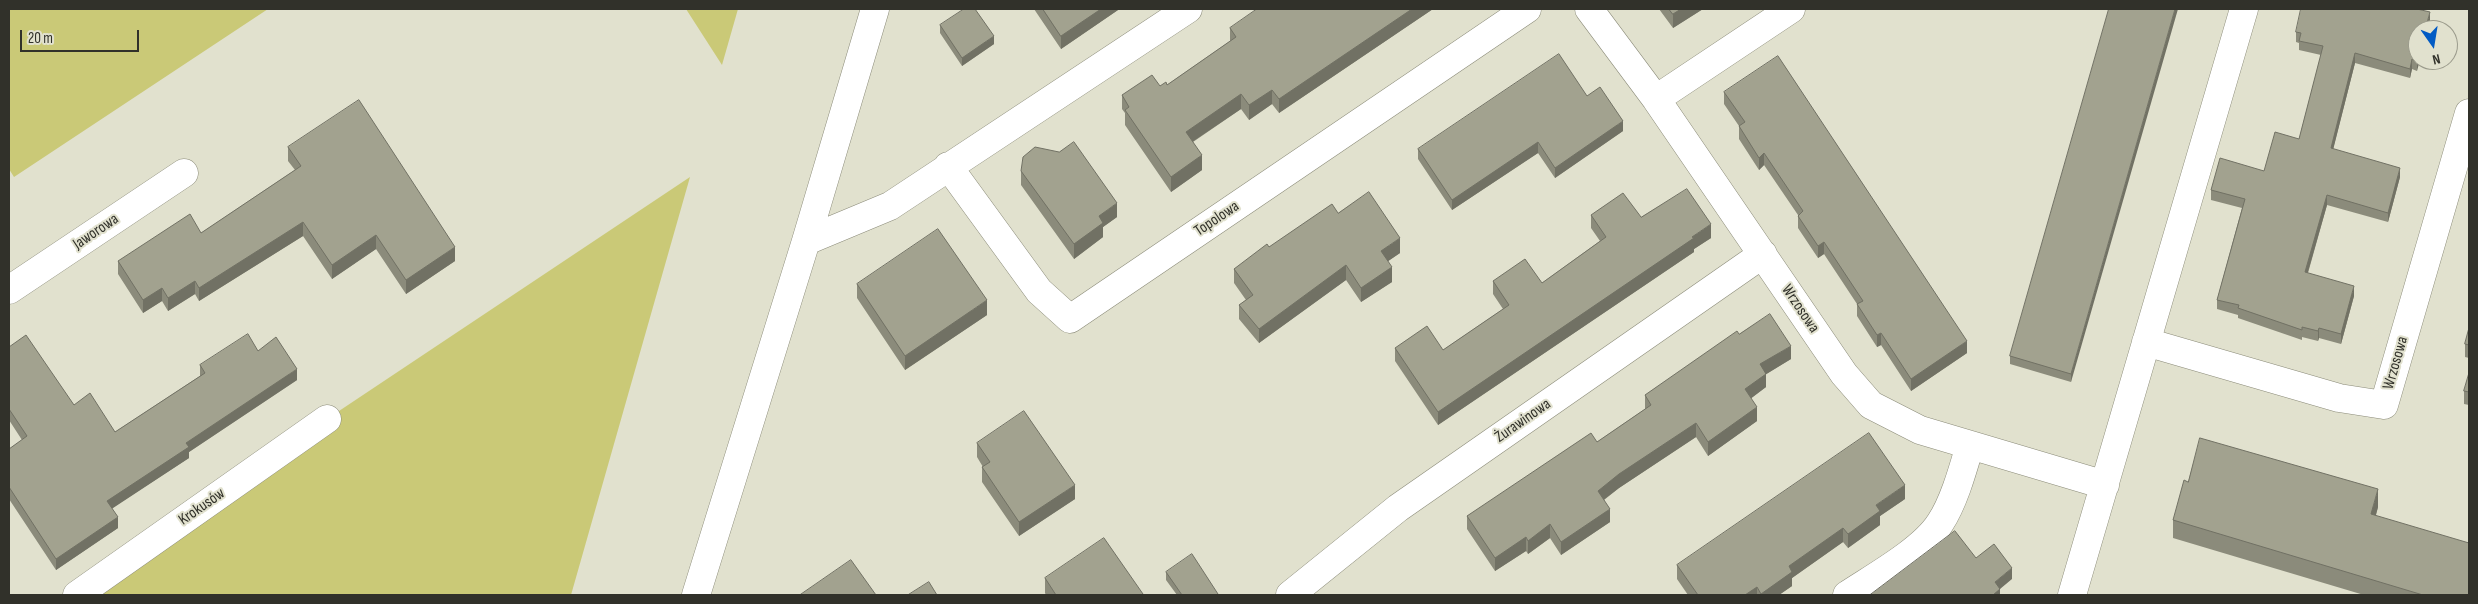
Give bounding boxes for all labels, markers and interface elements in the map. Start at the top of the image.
scale bar [22,20,141,52]
north arrow [2408,20,2458,70]
text: 20 m [28,29,53,48]
text: N [2431,50,2442,68]
street label: Topolowa [1191,197,1243,241]
street label: Jaworowa [70,210,122,254]
street label: Wrzosowa [1777,281,1823,337]
street label: Wrzosowa [2379,334,2413,392]
street label: Żurawinowa [1491,395,1555,447]
street label: Krokusów [175,484,229,530]

